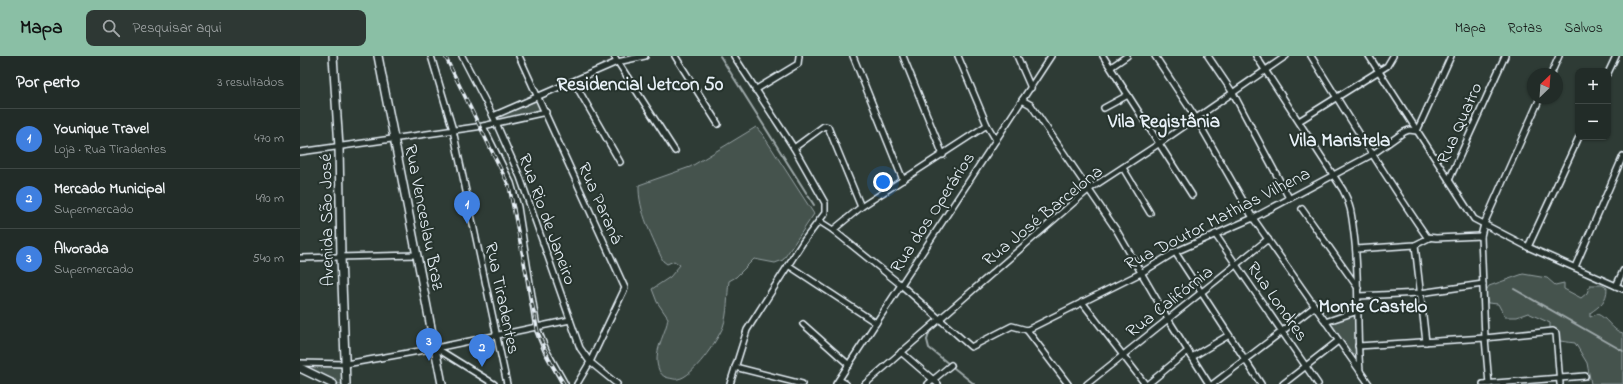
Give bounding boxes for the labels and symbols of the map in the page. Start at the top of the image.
north arrow [1527,68,1563,104]
district label: Residencial Jetcon 50 [557,72,724,99]
street label: Rua Quatro [1431,79,1490,169]
district label: Vila Registânia [1107,109,1220,138]
district label: Vila Maristela [1289,128,1390,155]
street label: Rua Venceslau Braz [396,143,450,293]
street label: Rua dos Operários [885,148,983,279]
street label: Rua Rio de Janeiro [510,151,582,289]
street label: Avenida São José [314,152,342,287]
street label: Rua Paraná [570,159,629,249]
street label: Rua José Barcelona [977,160,1109,273]
street label: Rua Doutor Mathias Vilhena [1120,162,1315,278]
your location [873,172,893,192]
pin: 1 [454,191,480,224]
street label: Rua Tiradentes [477,240,526,357]
street label: Rua Londres [1239,257,1313,347]
street label: Rua Califórnia [1121,260,1219,345]
district label: Monte Castelo [1319,294,1427,321]
pin: 3 [416,328,442,361]
pin: 2 [469,334,495,367]

